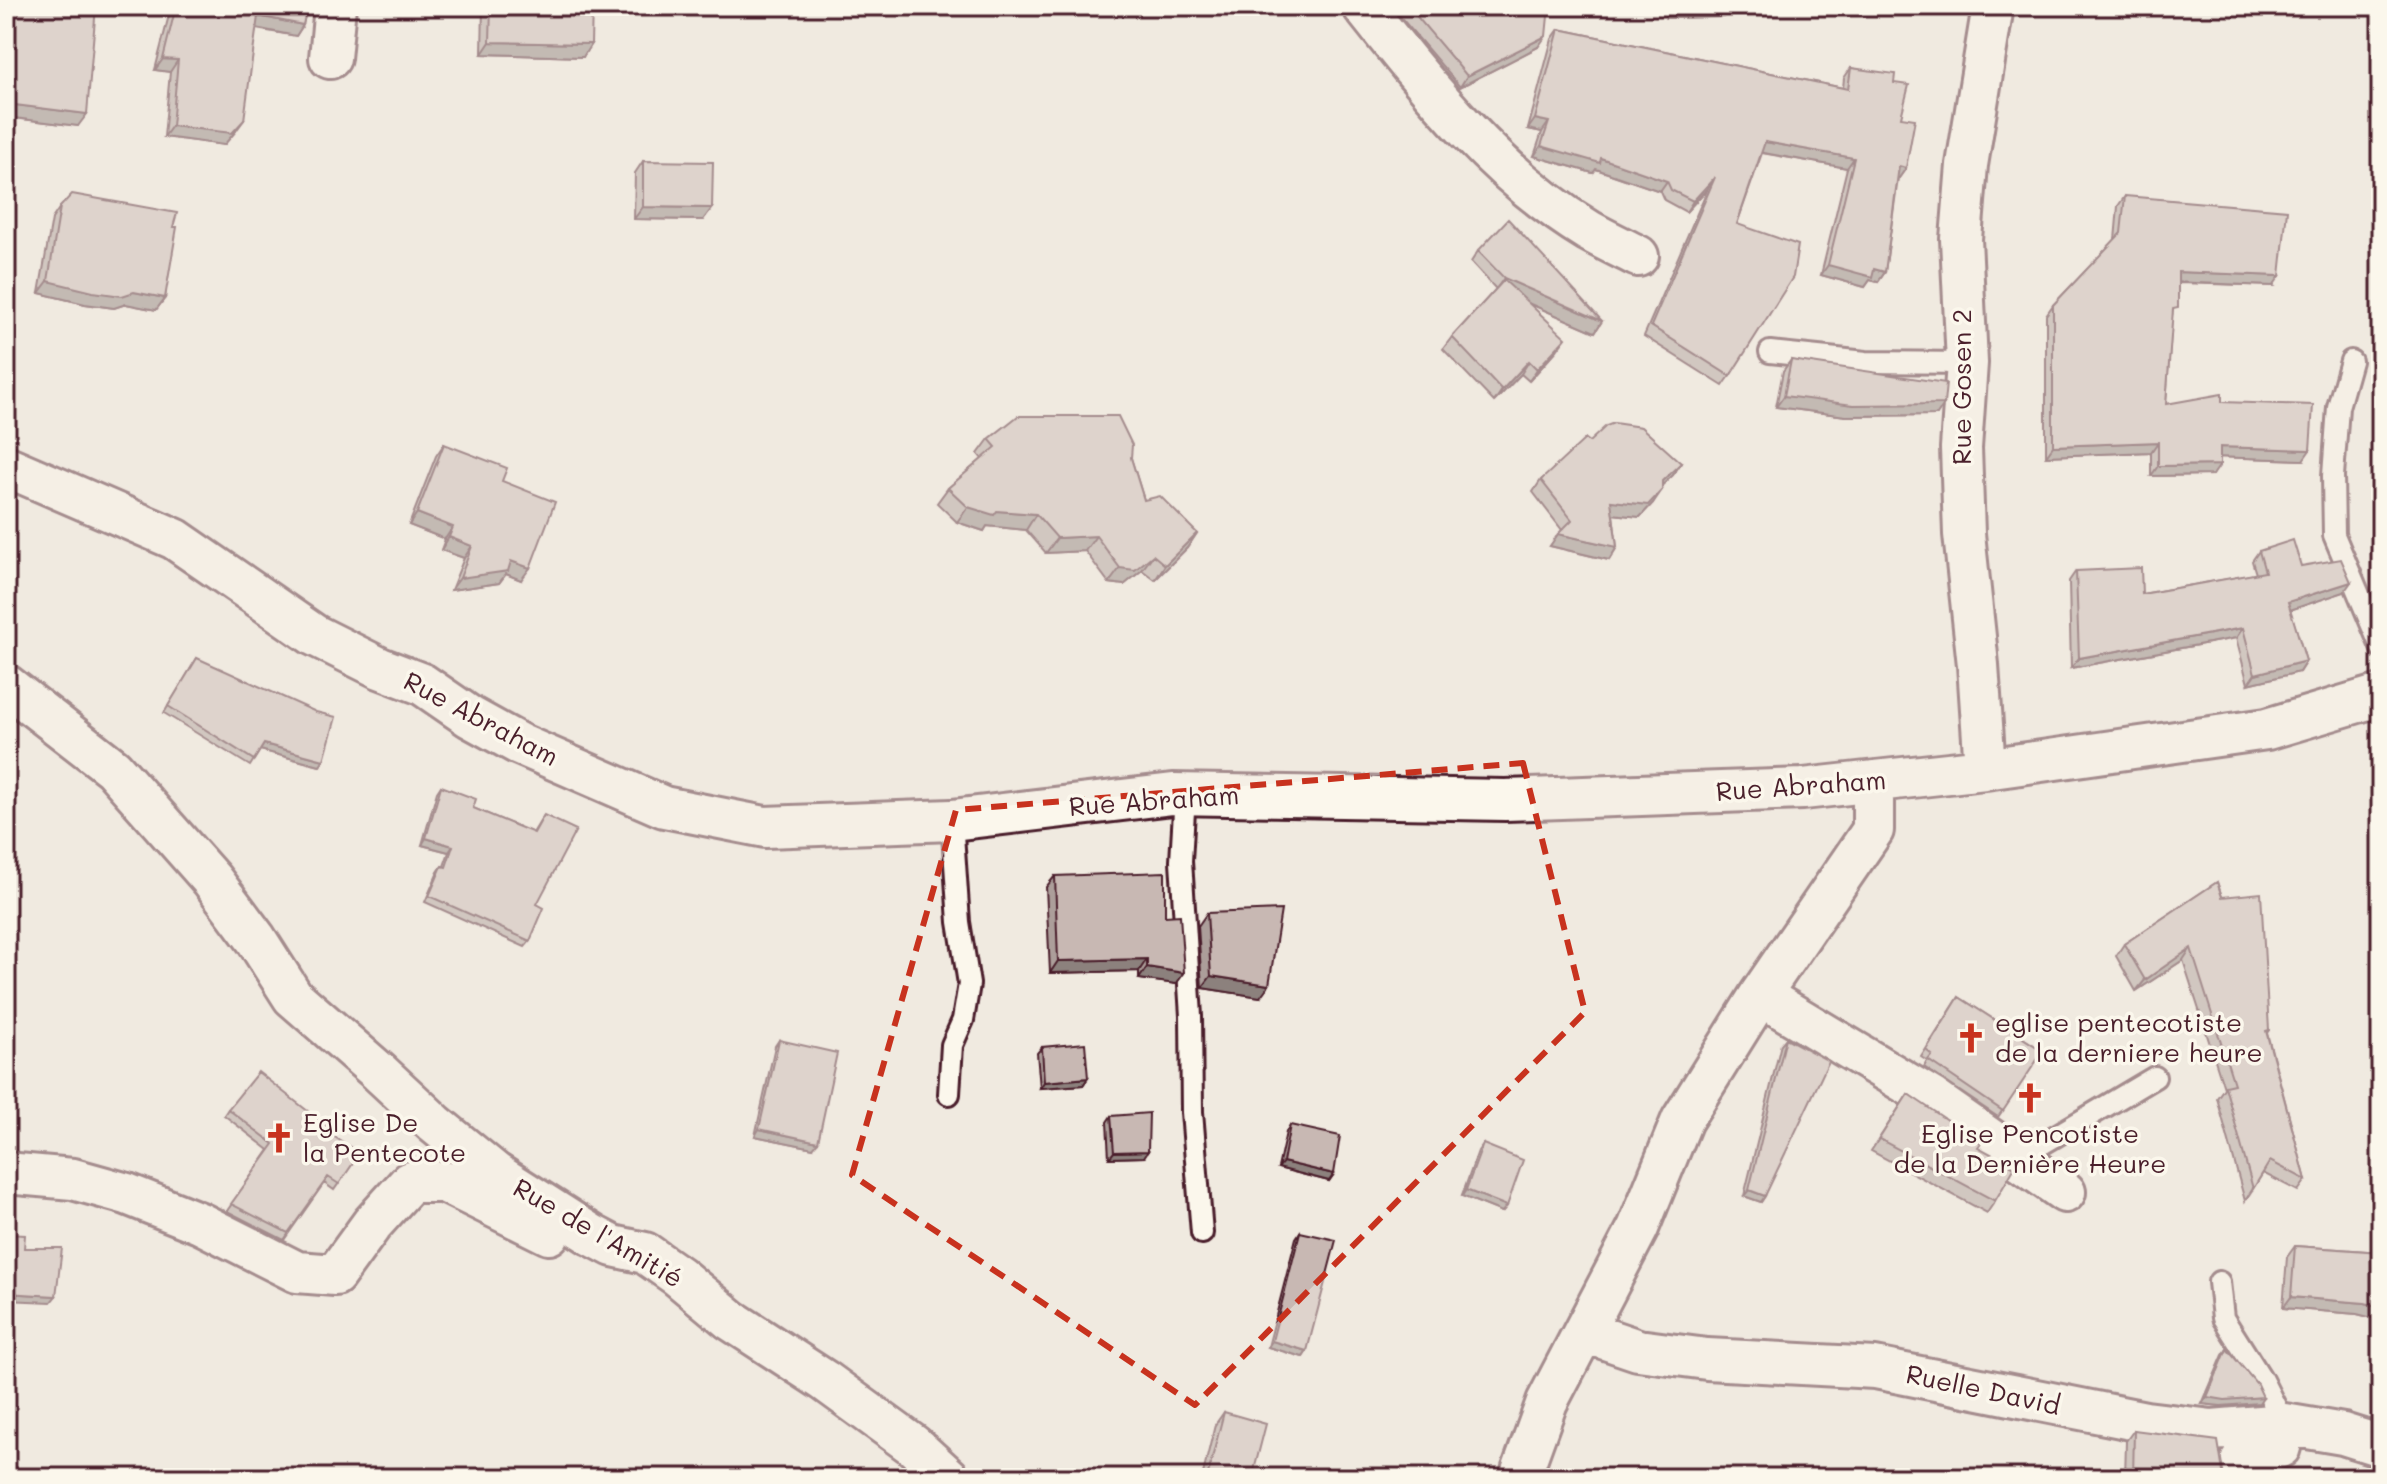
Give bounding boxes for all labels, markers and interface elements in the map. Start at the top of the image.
street label: Rue Gosen 2 [1944,309,1978,465]
street label: Rue Abraham [398,663,565,773]
street label: Rue Abraham [1715,762,1887,808]
street label: Rue Abraham [1068,777,1240,823]
place label: eglise pentecotiste de la derniere heure [1995,1005,2263,1069]
church icon: eglise pentecotiste de la derniere heure [1954,1021,1988,1055]
church icon: Eglise Pencotiste de la Dernière Heure [2013,1081,2047,1115]
place label: Eglise De la Pentecote [303,1105,466,1169]
place label: Eglise Pencotiste de la Dernière Heure [1894,1116,2166,1180]
church icon: Eglise De la Pentecote [262,1121,296,1155]
street label: Rue de l'Amitié [507,1170,690,1295]
street label: Ruelle David [1903,1356,2063,1422]

